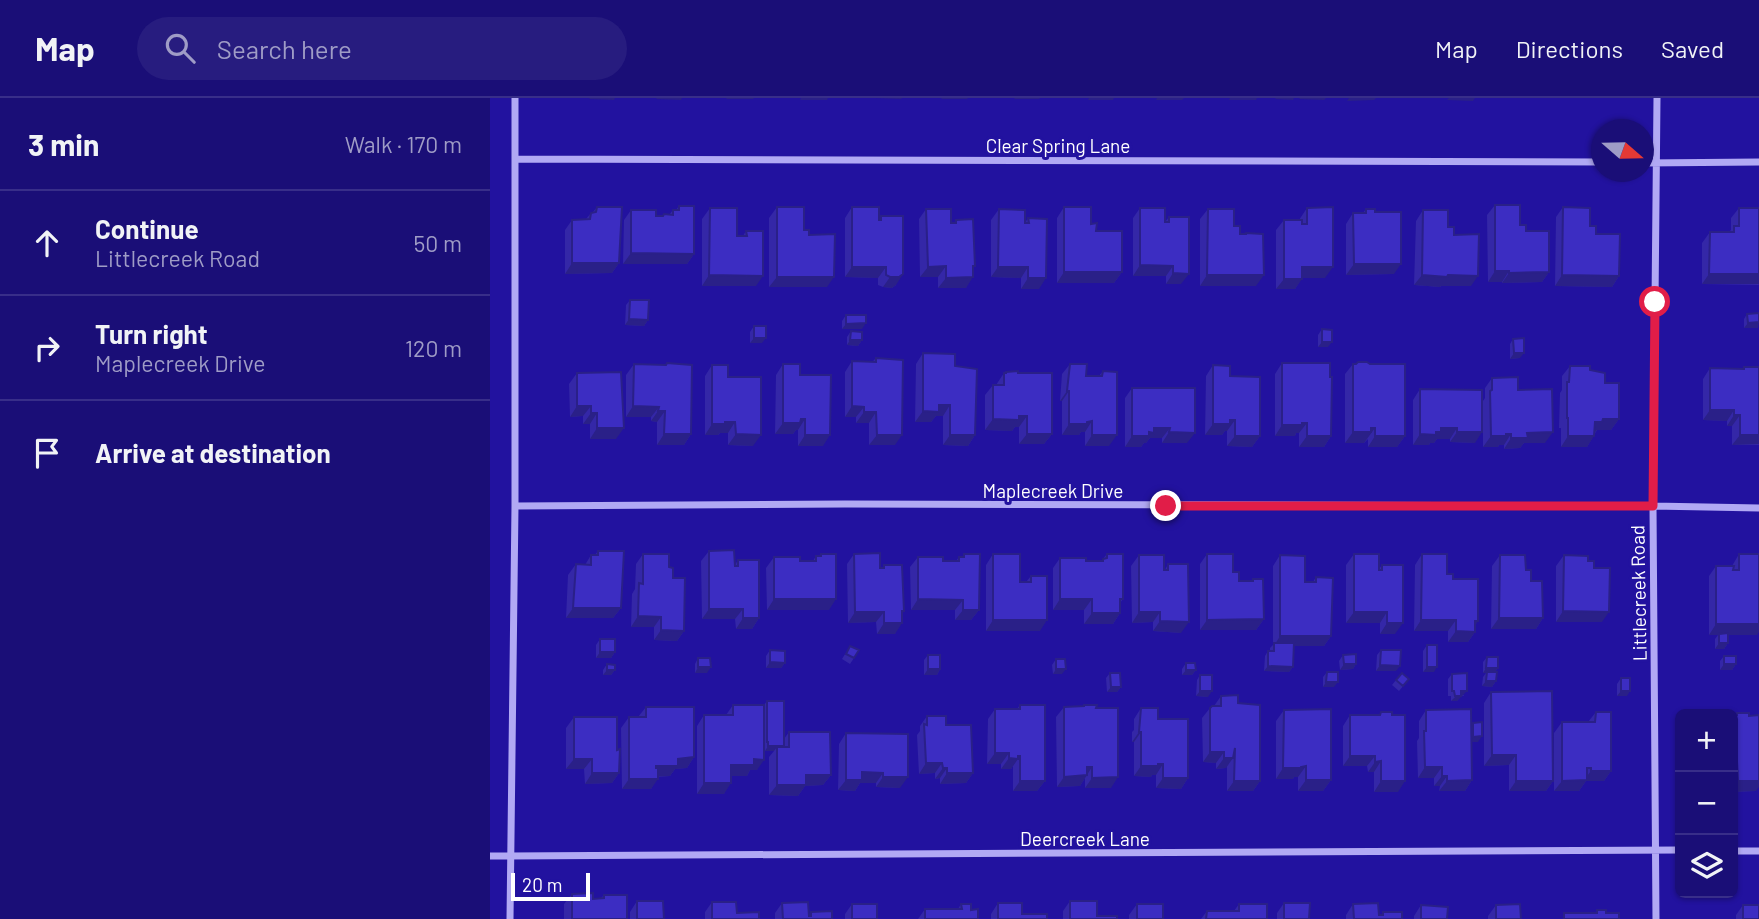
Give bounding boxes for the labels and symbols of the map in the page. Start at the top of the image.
north arrow [1591,119,1654,182]
street label: Clear Spring Lane [986,134,1130,157]
route start [1639,286,1670,317]
street label: Maplecreek Drive [983,479,1123,502]
route end [1150,490,1181,521]
street label: Littlecreek Road [1625,525,1651,661]
street label: Deercreek Lane [1020,827,1150,850]
scale bar [511,870,590,902]

